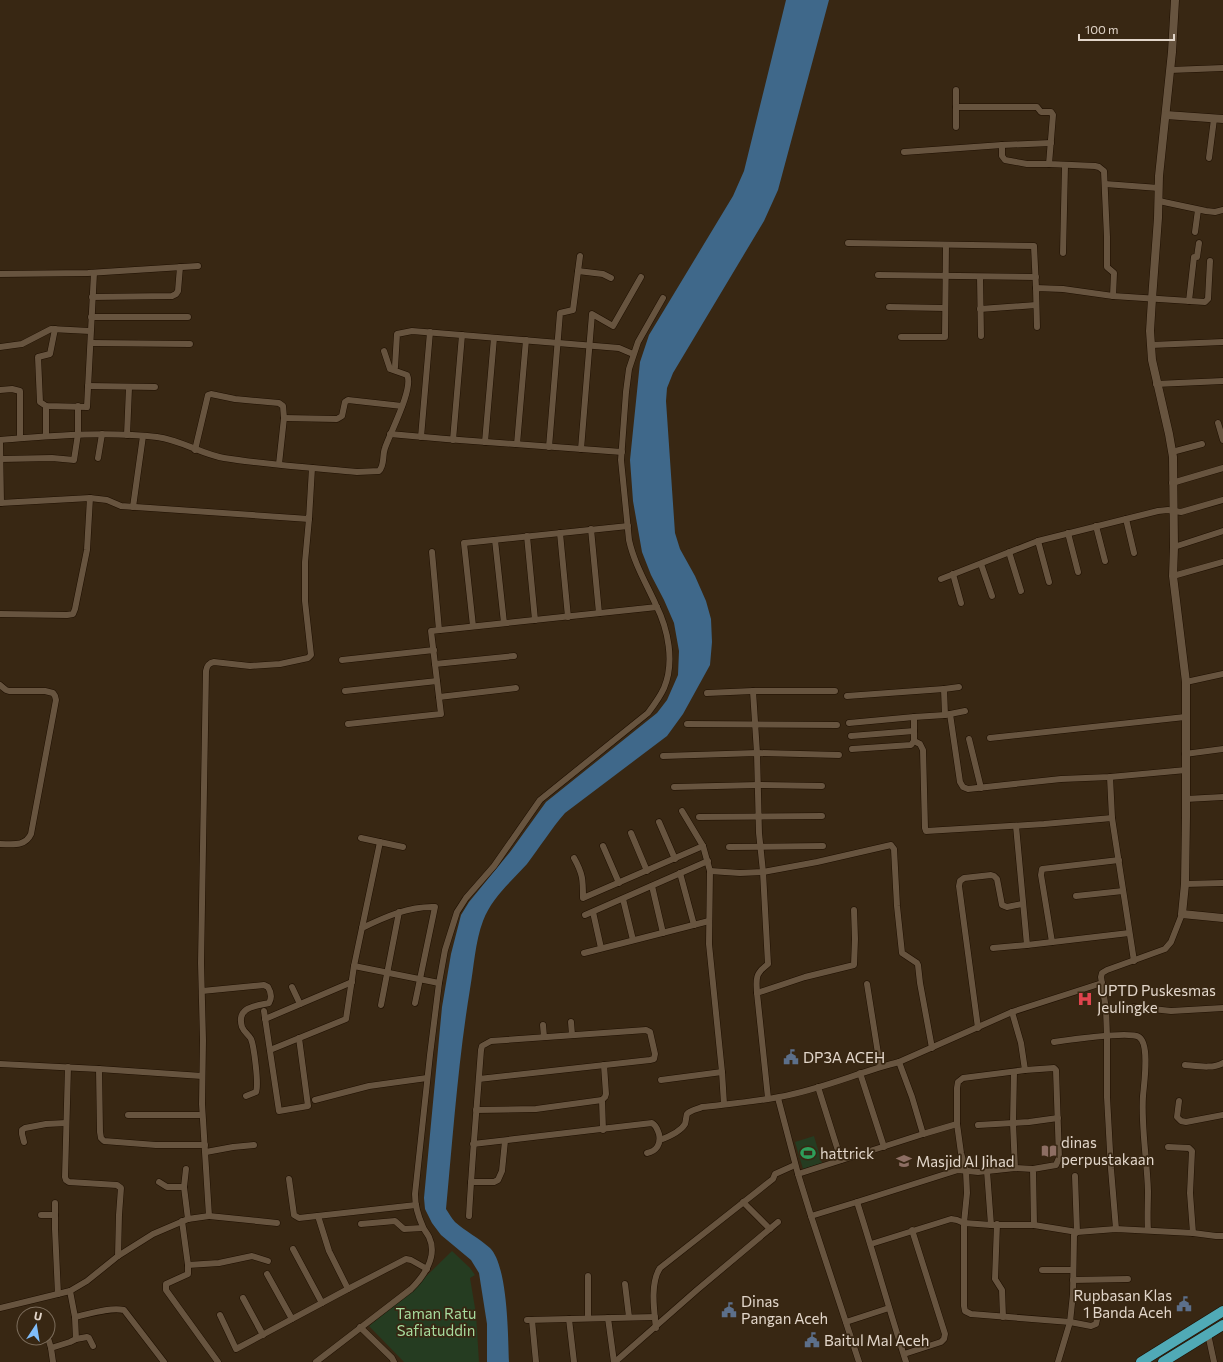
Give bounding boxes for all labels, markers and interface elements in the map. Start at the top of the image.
scale bar [1079,16,1174,42]
text: 100 m [1085,22,1119,36]
place label: UPTD Puskesmas Jeulingke [1097,981,1216,1016]
hospital icon: UPTD Puskesmas Jeulingke [1076,990,1094,1008]
public building icon: DP3A ACEH [782,1048,800,1066]
place label: DP3A ACEH [803,1048,885,1066]
place label: dinas perpustakaan [1061,1133,1154,1168]
library icon: dinas perpustakaan [1040,1142,1058,1160]
sports icon: hattrick [799,1144,817,1162]
place label: hattrick [820,1144,874,1162]
school or university icon: Masjid Al Jihad [895,1152,913,1170]
place label: Masjid Al Jihad [916,1152,1014,1170]
place label: Rupbasan Klas 1 Banda Aceh [1073,1286,1172,1321]
place label: Dinas Pangan Aceh [741,1292,828,1327]
public building icon: Rupbasan Klas 1 Banda Aceh [1175,1295,1193,1313]
public building icon: Dinas Pangan Aceh [720,1301,738,1319]
park label: Taman Ratu Safiatuddin [396,1304,476,1339]
north arrow [16,1306,56,1346]
text: U [33,1309,43,1323]
public building icon: Baitul Mal Aceh [803,1331,821,1349]
place label: Baitul Mal Aceh [824,1331,929,1349]

